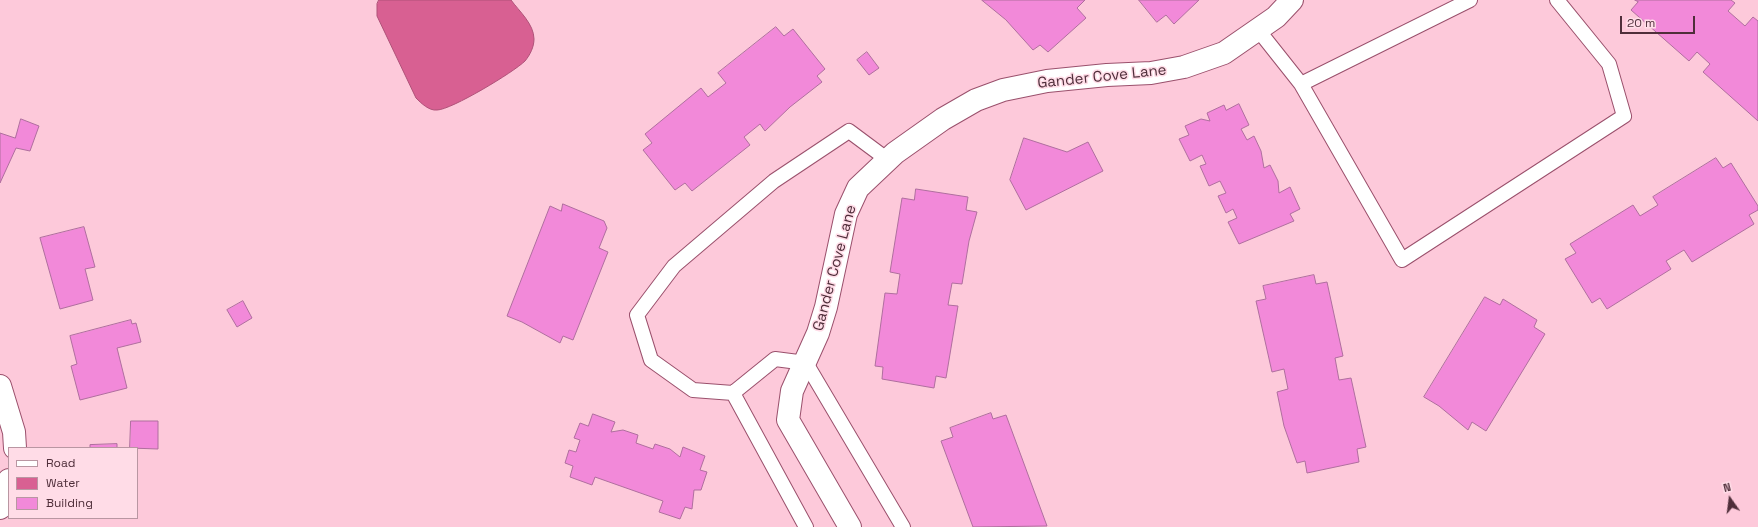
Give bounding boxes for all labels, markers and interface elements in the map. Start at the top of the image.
scale bar [1622,8,1697,34]
text: 20 m [1627,15,1655,31]
street label: Gander Cove Lane [1037,61,1167,93]
street label: Gander Cove Lane [810,203,860,333]
legend [8,447,138,519]
text: Road [46,455,75,471]
text: Water [46,475,80,491]
north arrow [1710,479,1750,519]
text: N [1722,480,1732,495]
text: Building [46,495,93,511]

